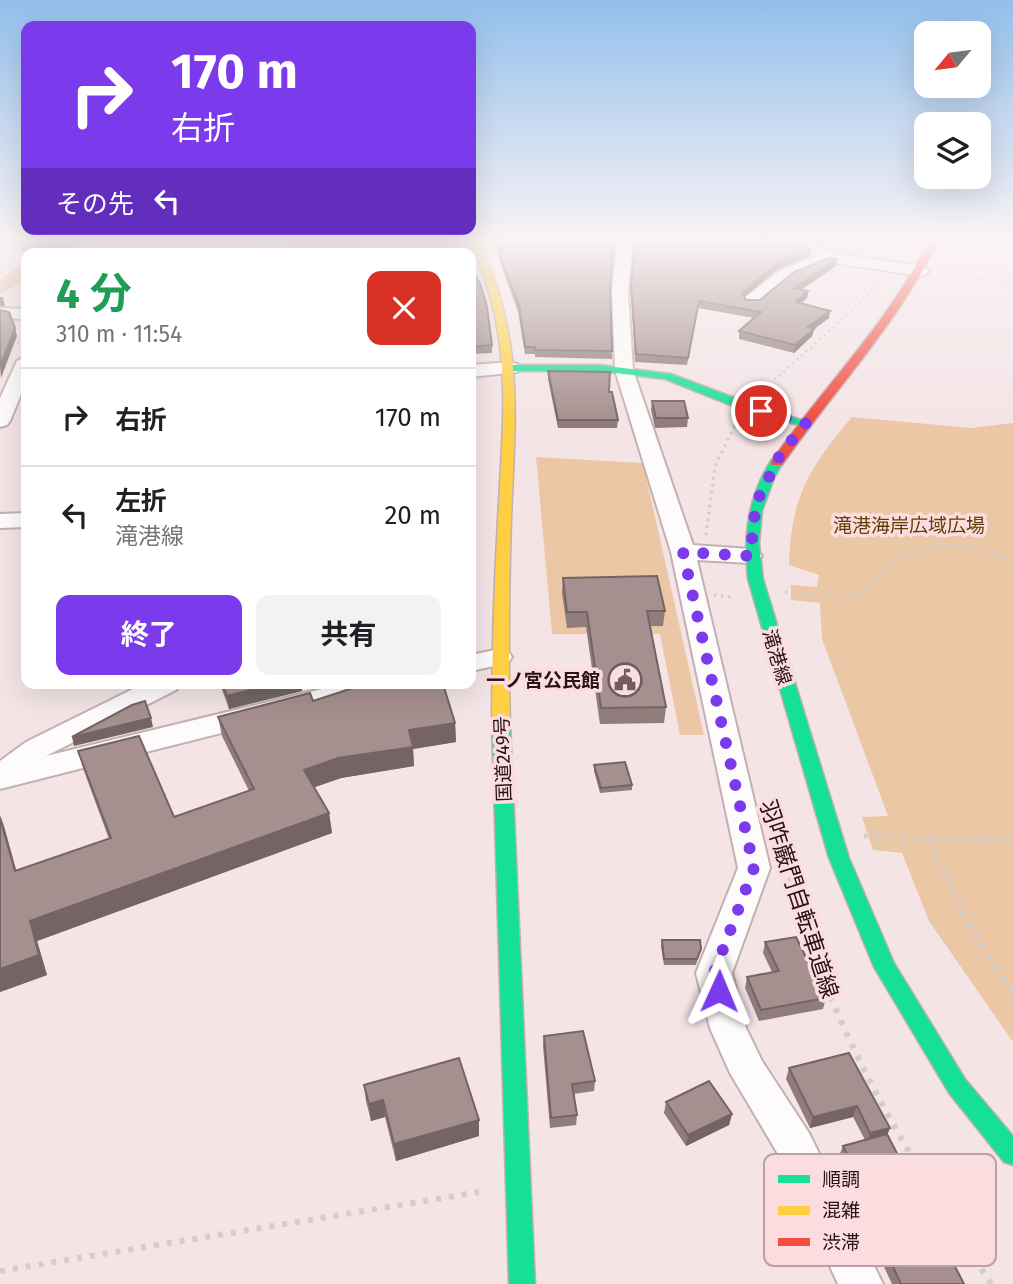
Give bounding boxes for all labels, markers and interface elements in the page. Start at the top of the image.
north arrow [914,21,990,98]
map controls [914,21,991,189]
text: 170 m [171,42,298,101]
icon: right [56,49,147,140]
text: 右折 [171,109,235,147]
button: layers [914,112,991,189]
icon: left [148,182,186,220]
text: その先 [56,189,134,220]
text: 4 分 [56,269,132,319]
button: close [367,271,441,345]
text: 310 m · 11:54 [56,320,182,348]
pin [731,381,791,441]
icon: arrive [742,392,780,430]
icon: right [56,398,94,436]
text: 170 m [375,402,441,433]
text: 右折 [115,405,167,436]
text: 左折 [115,486,167,517]
icon: left [56,496,94,534]
text: 20 m [384,500,441,531]
park label: 滝港海岸広域広場 [833,514,985,537]
text: 滝港線 [115,522,184,550]
button: 終了 [56,595,242,675]
button: 共有 [256,595,441,675]
street label: 滝港線 [758,626,796,688]
public building icon: 一ノ宮公民館 [606,661,644,699]
place label: 一ノ宮公民館 [486,669,600,692]
street label: 国道249号 [490,716,516,802]
street label: 羽咋巌門自転車道線 [754,796,844,1002]
position arrow [682,954,756,1028]
legend [764,1154,996,1266]
text: 順調 [822,1168,860,1191]
text: 混雑 [822,1199,860,1222]
text: 渋滞 [822,1231,860,1254]

